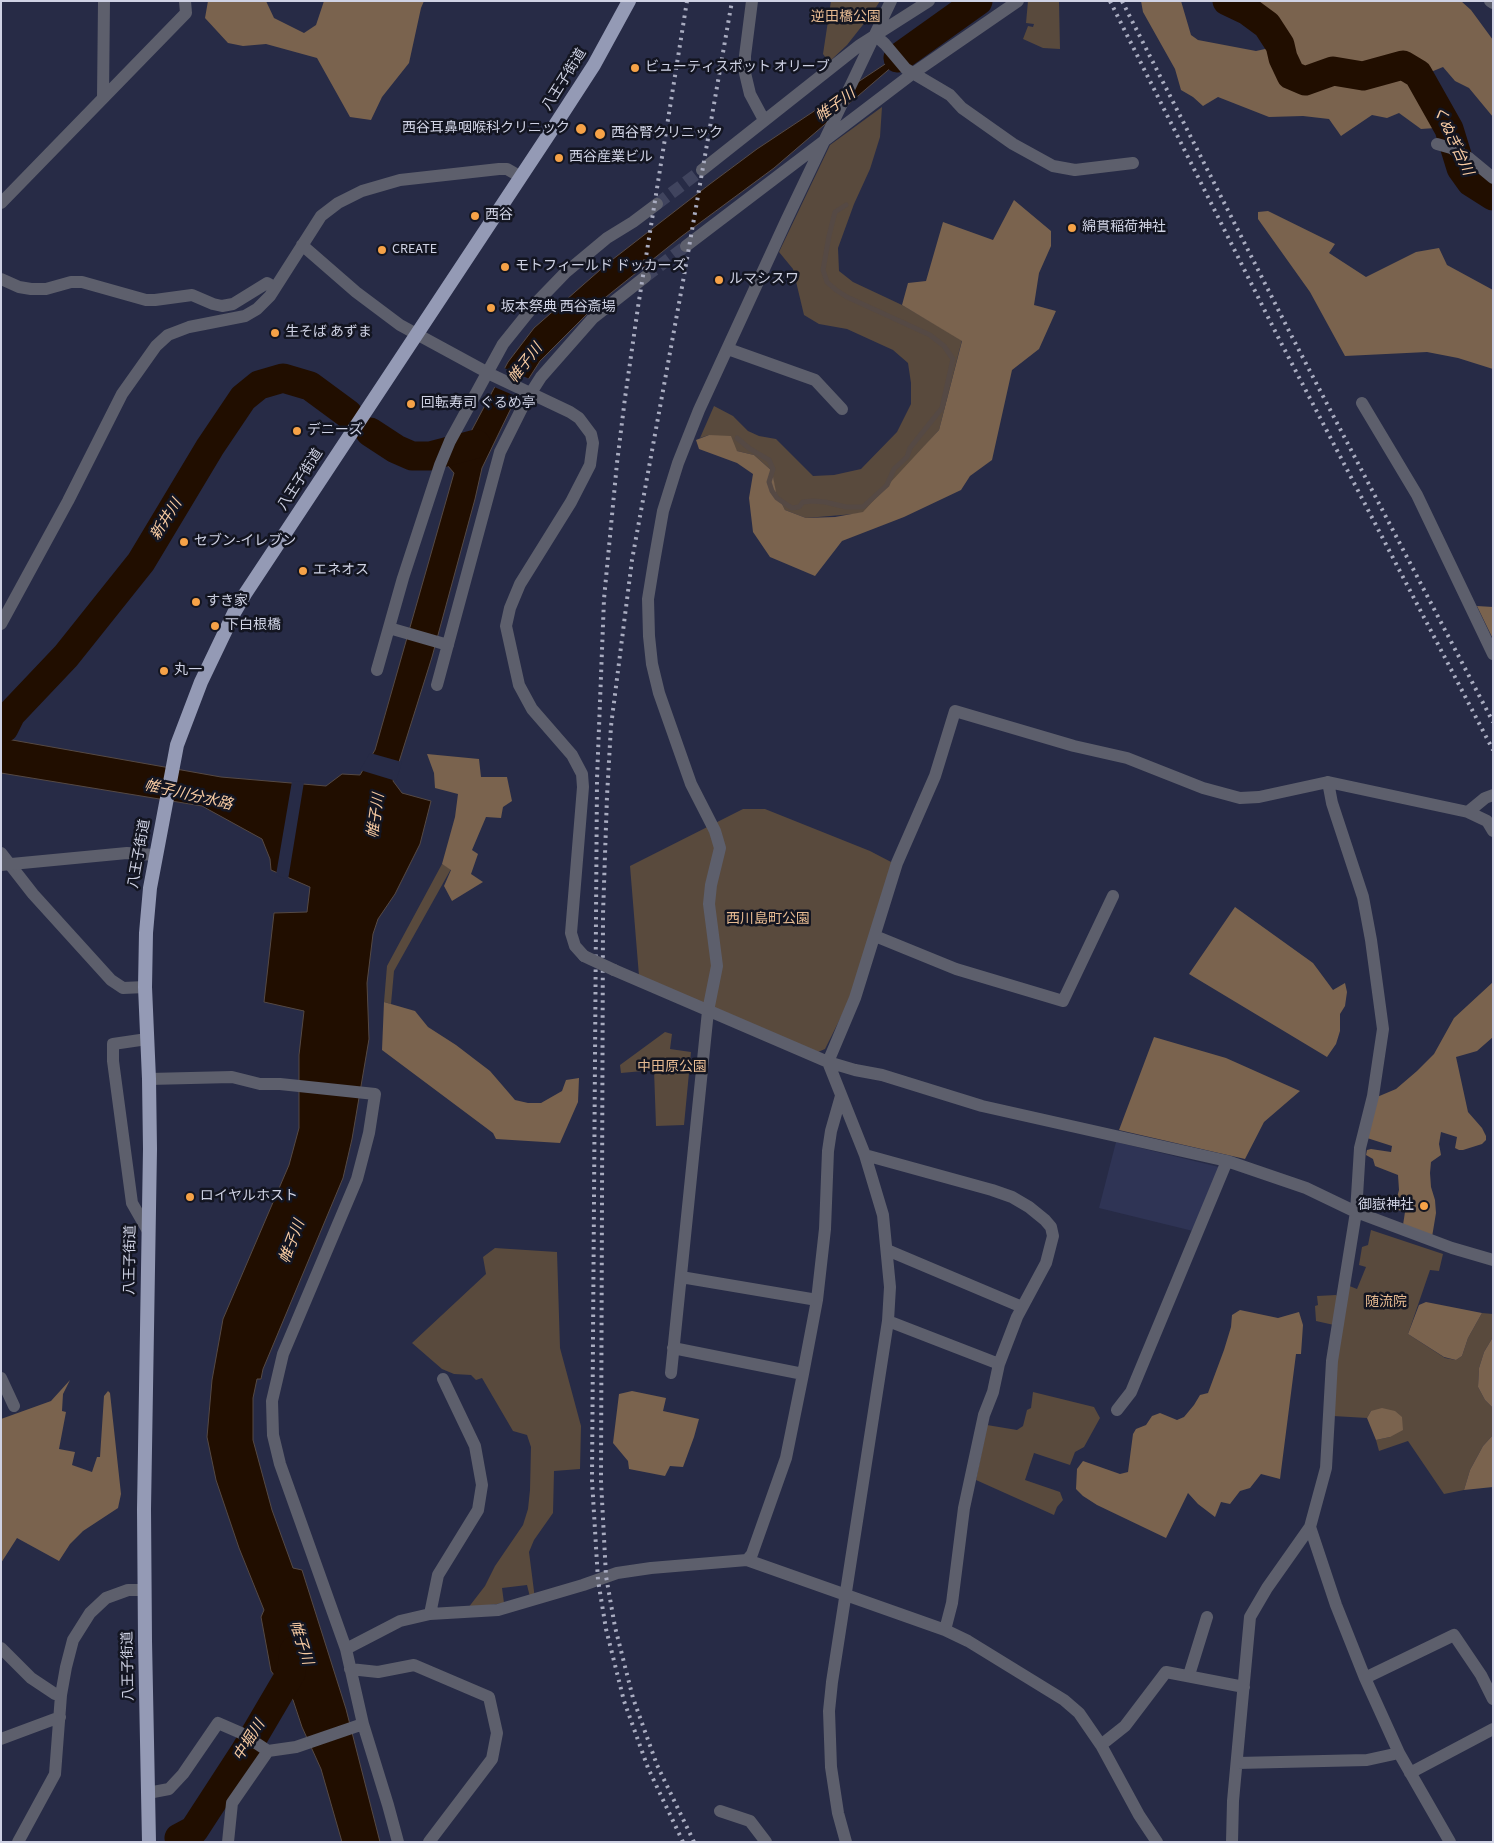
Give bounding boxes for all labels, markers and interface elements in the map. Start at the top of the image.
park label: 逆田橋公園 [811,10,881,26]
street label: 八王子街道 [539,46,591,114]
place label: ビューティスポット オリーブ [645,60,830,76]
marker: ビューティスポット オリーブ [629,62,641,74]
water label: 帷子川 [813,85,859,127]
water label: くぬぎ台川 [1428,103,1476,179]
place label: 西谷耳鼻咽喉科クリニック [402,121,570,137]
marker: 西谷耳鼻咽喉科クリニック [574,122,588,136]
place label: 西谷腎クリニック [611,126,723,142]
marker: 西谷腎クリニック [593,127,607,141]
place label: 西谷産業ビル [569,150,653,166]
marker: 西谷産業ビル [553,152,565,164]
place label: 西谷 [485,208,513,224]
marker: 西谷 [469,210,481,222]
place label: 綿貫稲荷神社 [1082,220,1166,236]
marker: 綿貫稲荷神社 [1066,222,1078,234]
place label: CREATE [392,242,437,258]
marker: CREATE [376,244,388,256]
place label: モトフィールド ドッカーズ [515,259,686,275]
marker: モトフィールド ドッカーズ [499,261,511,273]
place label: ルマシスワ [729,272,799,288]
marker: ルマシスワ [713,274,725,286]
place label: 坂本祭典 西谷斎場 [501,300,616,316]
marker: 坂本祭典 西谷斎場 [485,302,497,314]
place label: 生そば あずま [285,325,372,341]
marker: 生そば あずま [269,327,281,339]
water label: 帷子川 [505,341,547,387]
place label: 回転寿司 ぐるめ亭 [421,396,536,412]
marker: 回転寿司 ぐるめ亭 [405,398,417,410]
place label: デニーズ [307,423,363,439]
marker: デニーズ [291,425,303,437]
street label: 八王子街道 [275,446,327,514]
water label: 新井川 [147,496,187,544]
place label: セブン-イレブン [194,534,296,550]
marker: セブン-イレブン [178,536,190,548]
place label: エネオス [313,563,369,579]
marker: エネオス [297,565,309,577]
place label: すき家 [206,594,248,610]
marker: すき家 [190,596,202,608]
place label: 下白根橋 [225,618,281,634]
marker: 下白根橋 [209,620,221,632]
place label: 丸一 [174,663,202,679]
marker: 丸一 [158,665,170,677]
water label: 帷子川分水路 [142,777,234,815]
water label: 帷子川 [365,792,389,840]
street label: 八王子街道 [126,818,154,890]
park label: 西川島町公園 [726,912,810,928]
park label: 中田原公園 [637,1060,707,1076]
place label: ロイヤルホスト [200,1189,298,1205]
marker: ロイヤルホスト [184,1191,196,1203]
place label: 御嶽神社 [1358,1198,1414,1214]
marker: 御嶽神社 [1418,1200,1430,1212]
water label: 帷子川 [277,1218,309,1266]
street label: 八王子街道 [122,1225,140,1295]
park label: 随流院 [1365,1295,1407,1311]
water label: 帷子川 [284,1619,316,1667]
street label: 八王子街道 [120,1631,138,1701]
water label: 中堀川 [230,1717,270,1765]

